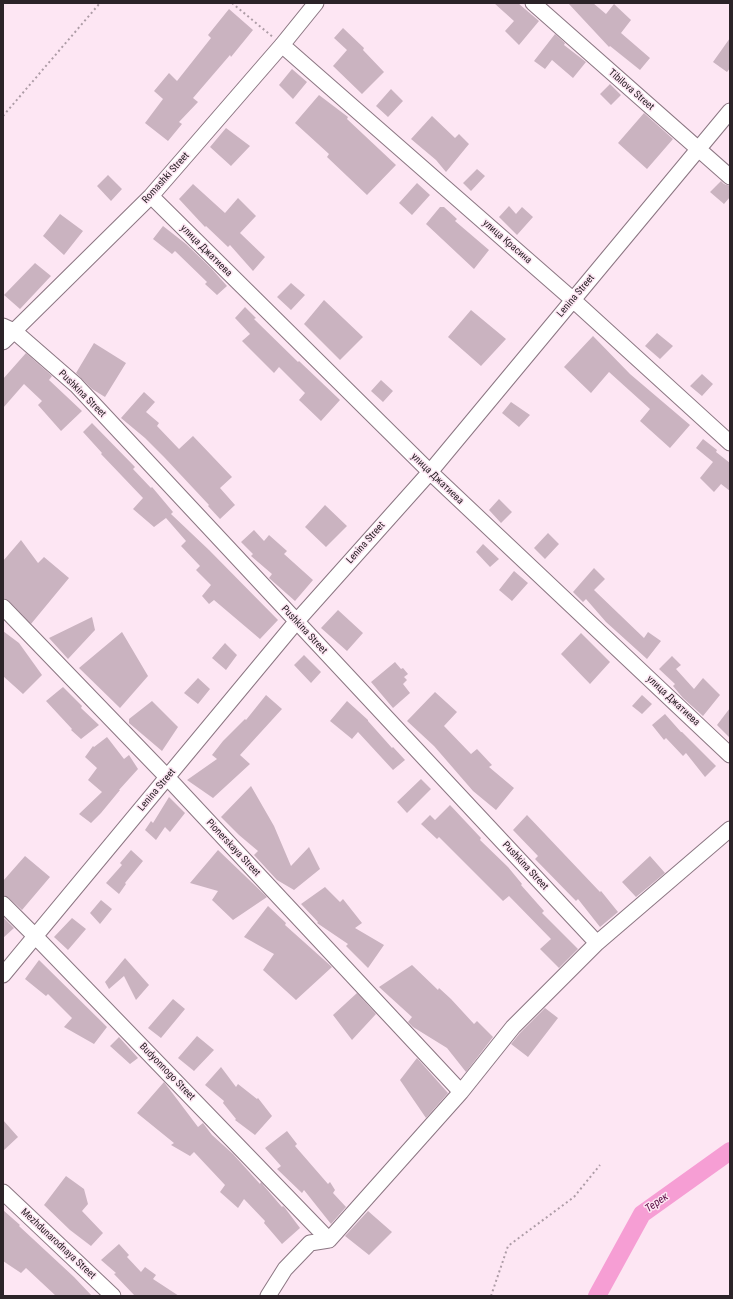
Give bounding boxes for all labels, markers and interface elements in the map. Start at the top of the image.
street label: Tibilova Street [606,67,656,113]
street label: Romashki Street [140,150,192,206]
street label: улица Красина [480,217,534,267]
street label: улица Джатиева [178,223,234,279]
street label: Lenina Street [555,272,597,320]
street label: Pushkina Street [56,368,108,420]
street label: улица Джатиева [408,451,466,507]
street label: Lenina Street [344,520,388,566]
street label: Pushkina Street [278,603,330,657]
street label: улица Джатиева [644,673,702,729]
street label: Lenina Street [136,766,178,814]
street label: Pionerskaya Street [203,817,263,879]
street label: Pushkina Street [499,839,551,893]
street label: Budyonnogo Street [137,1041,197,1103]
water label: Терек [643,1190,671,1216]
street label: Mezhdunarodnaya Street [18,1206,98,1282]

